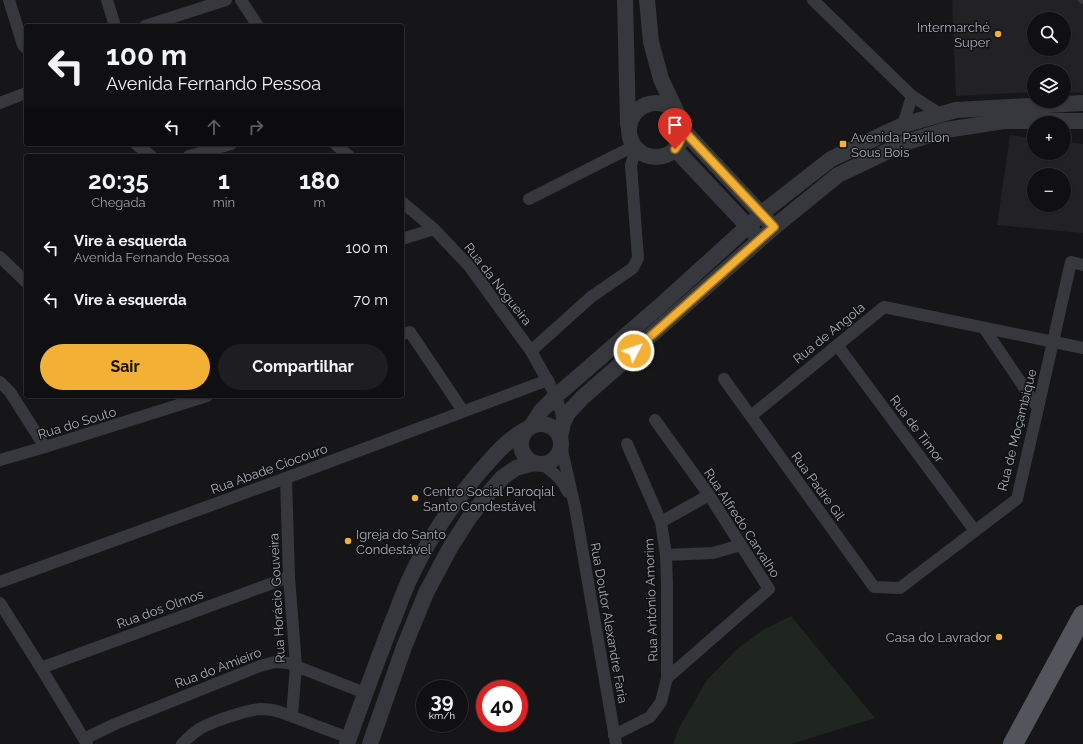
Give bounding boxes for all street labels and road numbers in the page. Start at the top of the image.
street label: Rua da Nogueira [461,240,535,328]
street label: Rua de Angola [790,300,868,366]
street label: Rua de Moçambique [995,367,1039,492]
street label: Rua de Timor [887,392,947,466]
street label: Rua do Souto [36,404,118,442]
street label: Rua Abade Ciocouro [209,441,330,497]
street label: Rua Padre Gil [788,449,848,523]
street label: Rua Alfredo Carvalho [701,466,783,581]
street label: Rua Horácio Gouveira [266,533,288,663]
street label: Rua António Amorim [641,538,661,662]
street label: Rua Doutor Alexandre Faria [587,541,631,705]
street label: Rua dos Olmos [115,586,205,632]
street label: Rua do Amieiro [173,645,264,691]

